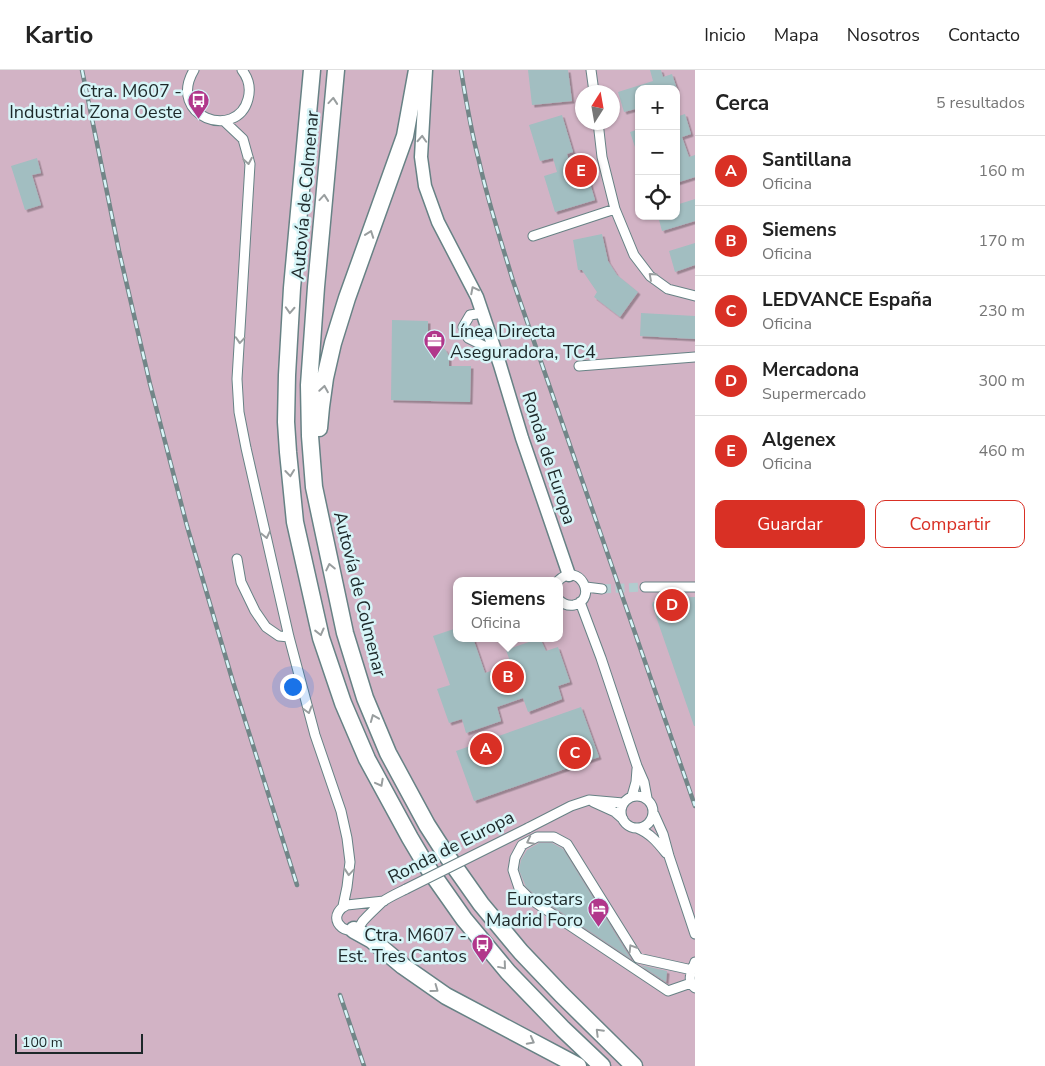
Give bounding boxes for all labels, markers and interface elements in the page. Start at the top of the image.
text: Kartio [25,19,93,51]
text: Inicio [704,23,746,47]
text: Mapa [774,23,819,47]
text: Nosotros [847,23,920,47]
text: Contacto [948,23,1020,47]
place label: Ctra. M607 - Industrial Zona Oeste [9,79,182,124]
north arrow [575,85,620,130]
map controls [635,85,680,220]
button: + [635,85,680,130]
bus stop icon: Ctra. M607 - Industrial Zona Oeste [186,89,210,120]
text: Cerca [715,89,769,117]
text: 5 resultados [936,92,1025,114]
one-way arrow [328,97,339,105]
street label: Autovía de Colmenar [286,109,324,281]
button: − [635,130,680,175]
one-way arrow [417,134,428,142]
text: Santillana [762,147,852,173]
pin: E [565,152,597,190]
one-way arrow [243,156,253,165]
text: A [725,160,737,182]
text: 160 m [978,160,1025,182]
text: Oficina [762,173,812,195]
button: locate [635,175,680,220]
one-way arrow [319,193,330,201]
text: Siemens [762,217,836,243]
one-way arrow [364,230,374,238]
text: B [725,230,737,252]
text: 170 m [978,230,1025,252]
text: Oficina [762,243,812,265]
one-way arrow [648,273,657,282]
one-way arrow [470,286,480,295]
text: LEDVANCE España [762,287,932,313]
text: C [726,300,736,322]
text: 230 m [978,300,1025,322]
one-way arrow [285,307,296,315]
text: Oficina [762,313,812,335]
place label: Línea Directa Aseguradora, TC4 [450,319,596,364]
office icon: Línea Directa Aseguradora, TC4 [422,329,446,360]
one-way arrow [235,337,246,345]
text: Mercadona [762,357,859,383]
text: D [725,370,737,392]
text: 300 m [978,370,1025,392]
text: Supermercado [762,383,866,405]
one-way arrow [318,385,328,393]
street label: Ronda de Europa [516,388,582,528]
text: Algenex [762,427,836,453]
text: E [726,440,736,462]
text: 460 m [978,440,1025,462]
text: Oficina [762,453,812,475]
one-way arrow [284,469,295,477]
button: Guardar [715,500,865,548]
button: Compartir [875,500,1025,548]
street label: Autovía de Colmenar [328,509,392,680]
one-way arrow [260,530,271,539]
one-way arrow [326,562,336,571]
popup [453,577,563,642]
text: Siemens [471,586,545,612]
pin: D [656,586,688,624]
text: Oficina [471,612,521,634]
one-way arrow [314,627,325,636]
pin: B [492,658,524,696]
your location [280,674,306,700]
one-way arrow [303,705,313,713]
one-way arrow [369,715,379,723]
pin: A [470,730,502,768]
pin: C [559,734,591,772]
one-way arrow [374,777,384,786]
street label: Ronda de Europa [384,805,518,889]
one-way arrow [526,835,535,845]
one-way arrow [343,868,354,876]
place label: Eurostars Madrid Foro [486,887,583,932]
hotel icon: Eurostars Madrid Foro [587,897,611,928]
place label: Ctra. M607 - Est. Tres Cantos [338,923,467,968]
bus stop icon: Ctra. M607 - Est. Tres Cantos [471,933,495,964]
one-way arrow [629,945,639,954]
one-way arrow [498,960,507,969]
one-way arrow [429,983,439,992]
one-way arrow [596,1029,605,1038]
scale bar [15,1031,142,1054]
text: 100 m [22,1033,63,1052]
one-way arrow [526,1035,535,1045]

